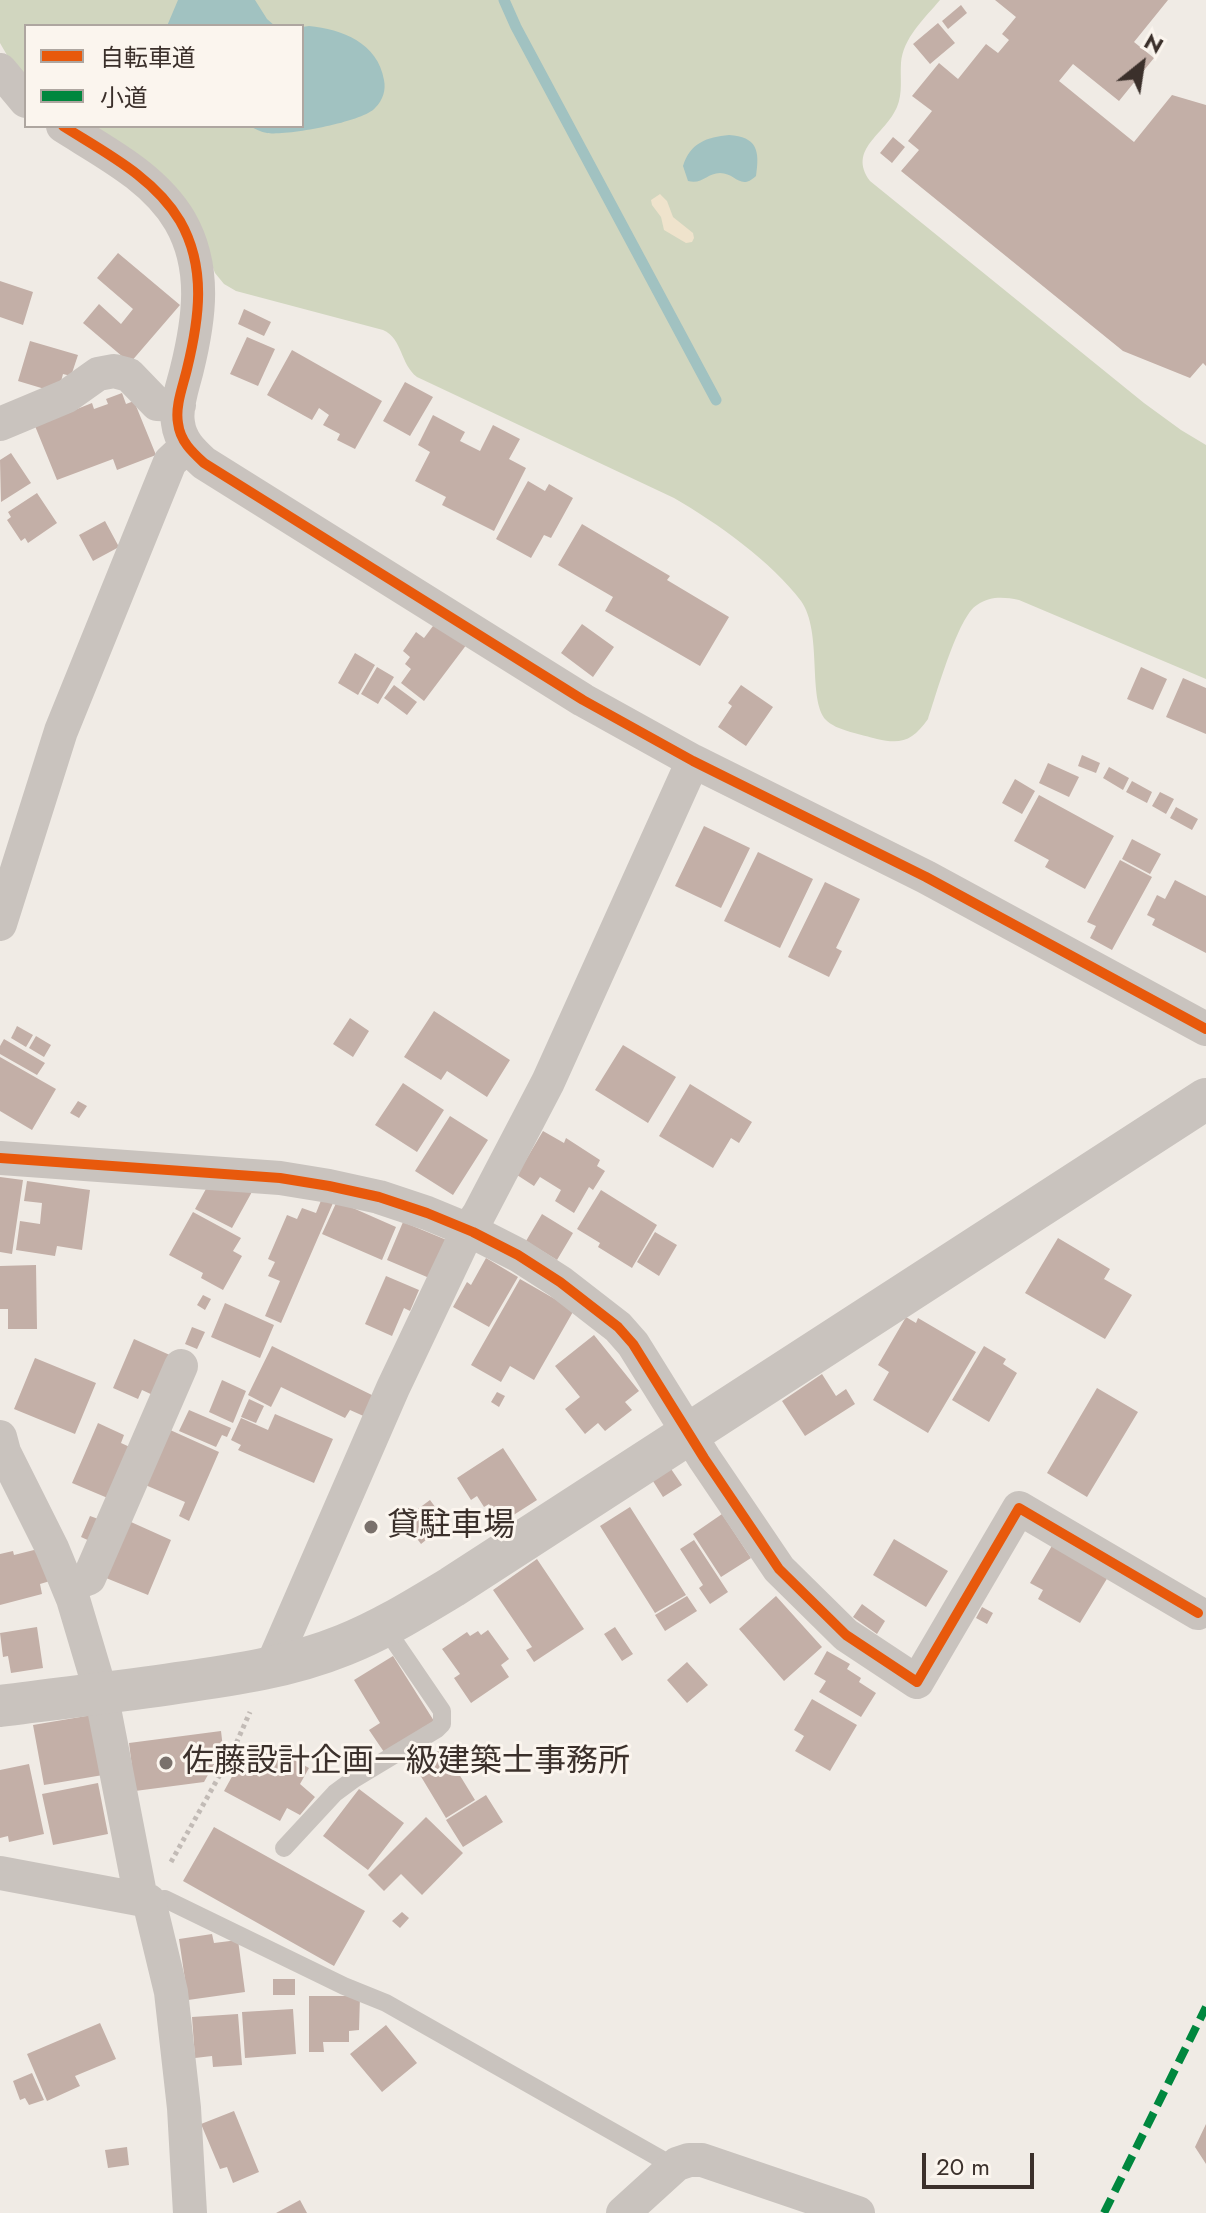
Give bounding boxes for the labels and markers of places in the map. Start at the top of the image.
place label: 貸駐車場 [387,1508,515,1546]
marker: 貸駐車場 [362,1518,380,1536]
place label: 佐藤設計企画一級建築士事務所 [182,1744,630,1782]
marker: 佐藤設計企画一級建築士事務所 [157,1754,175,1772]

